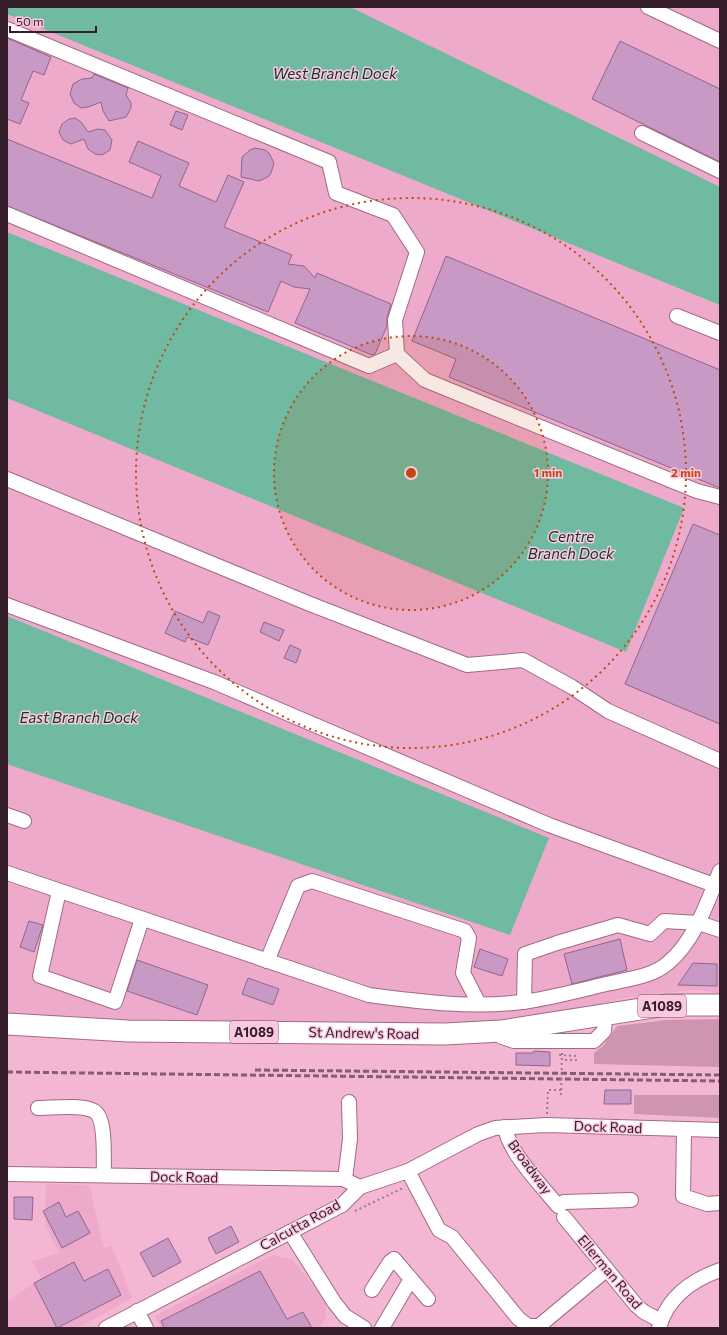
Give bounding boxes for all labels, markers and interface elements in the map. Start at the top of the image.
scale bar [10,8,96,34]
text: 50 m [16,14,44,28]
water label: West Branch Dock [273,64,398,82]
text: 1 min [534,465,562,479]
text: 2 min [671,465,701,479]
centre of rings [404,466,418,480]
water label: Centre Branch Dock [528,527,615,562]
water label: East Branch Dock [20,708,139,726]
road number: A1089 [638,995,686,1017]
road number: A1089 [230,1021,278,1043]
street label: St Andrew's Road [309,1023,419,1042]
street label: Dock Road [573,1117,643,1136]
street label: Broadway [505,1136,556,1197]
street label: Dock Road [150,1167,218,1186]
street label: Calcutta Road [257,1195,343,1254]
street label: Ellerman Road [575,1231,646,1312]

